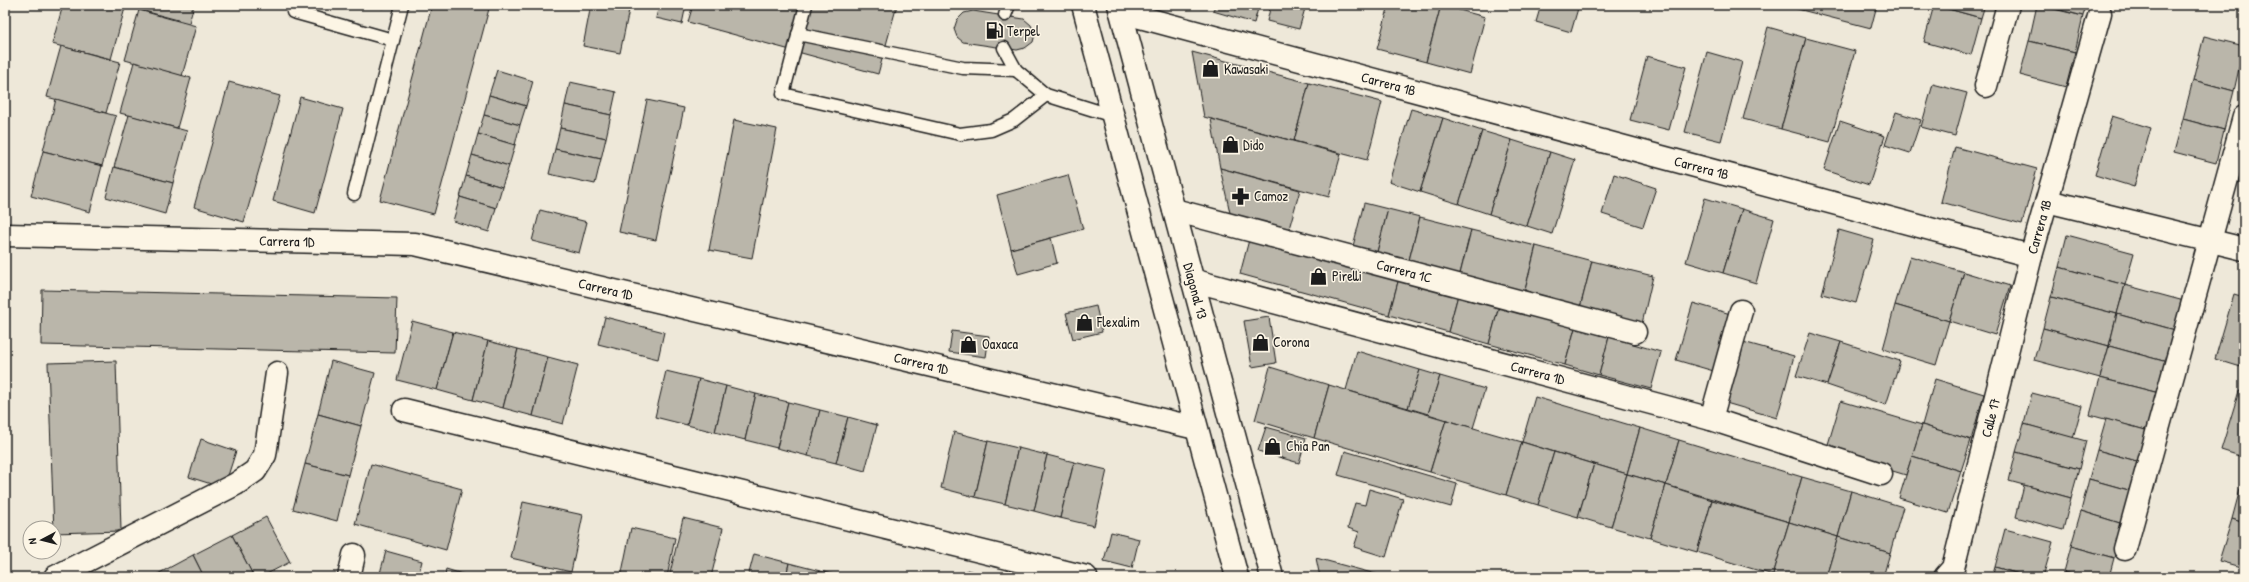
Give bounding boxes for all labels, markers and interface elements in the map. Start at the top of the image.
fuel station icon: Terpel [984,21,1004,41]
place label: Terpel [1007,21,1040,41]
shop icon: Kawasaki [1201,59,1221,79]
place label: Kawasaki [1224,59,1269,78]
street label: Carrera 1B [1359,67,1418,100]
shop icon: Dido [1220,135,1240,155]
place label: Dido [1243,135,1264,154]
street label: Carrera 1B [1672,151,1731,184]
pharmacy icon: Camoz [1231,186,1251,206]
place label: Camoz [1254,186,1288,205]
street label: Carrera 1B [2022,197,2056,256]
street label: Carrera 1D [259,231,315,251]
street label: Carrera 1C [1374,254,1434,287]
street label: Diagonal 13 [1179,261,1213,321]
shop icon: Pirelli [1309,266,1329,286]
place label: Pirelli [1332,266,1362,285]
street label: Carrera 1D [577,273,635,304]
shop icon: Flexalim [1074,312,1094,332]
place label: Flexalim [1096,312,1140,331]
shop icon: Corona [1250,332,1270,352]
place label: Corona [1273,332,1310,351]
shop icon: Oaxaca [959,334,979,354]
place label: Oaxaca [982,334,1018,353]
street label: Carrera 1D [892,347,951,378]
street label: Carrera 1D [1509,356,1567,389]
street label: Calle 17 [1976,396,2004,439]
shop icon: Chia Pan [1263,436,1283,456]
place label: Chia Pan [1286,436,1330,455]
north arrow [22,520,62,560]
text: N [25,537,39,545]

